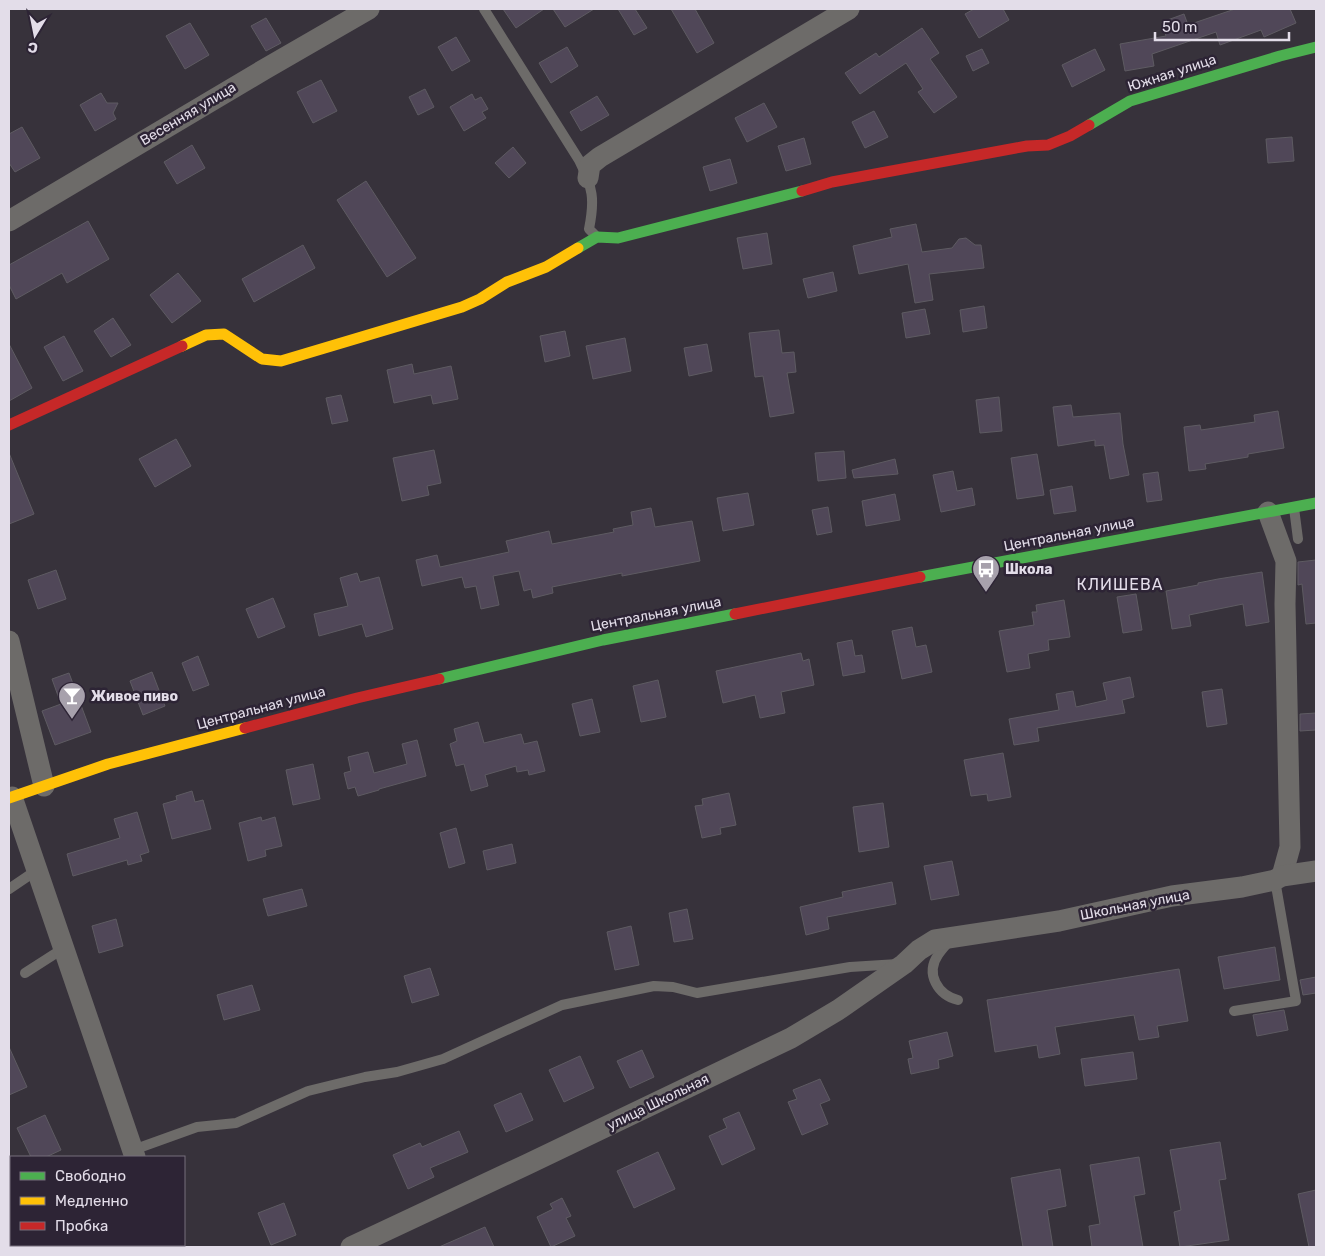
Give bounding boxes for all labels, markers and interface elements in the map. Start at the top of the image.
north arrow [10,10,60,60]
scale bar [1155,10,1289,42]
text: 50 m [1162,18,1197,36]
text: С [26,38,39,57]
street label: Южная улица [1126,51,1218,95]
street label: Весенняя улица [137,79,239,149]
street label: Центральная улица [1002,513,1136,555]
bus stop icon: Школа [971,554,1001,593]
place label: Школа [1005,561,1052,578]
district label: КЛИШЕВА [1077,575,1163,594]
street label: Центральная улица [589,593,723,635]
bar icon: Живое пиво [57,681,87,720]
street label: Центральная улица [195,683,327,733]
place label: Живое пиво [91,688,178,705]
street label: Школьная улица [1079,886,1191,924]
street label: улица Школьная [604,1070,712,1134]
legend [10,1156,185,1246]
text: Свободно [55,1167,126,1185]
text: Медленно [55,1192,128,1210]
text: Пробка [55,1217,108,1235]

